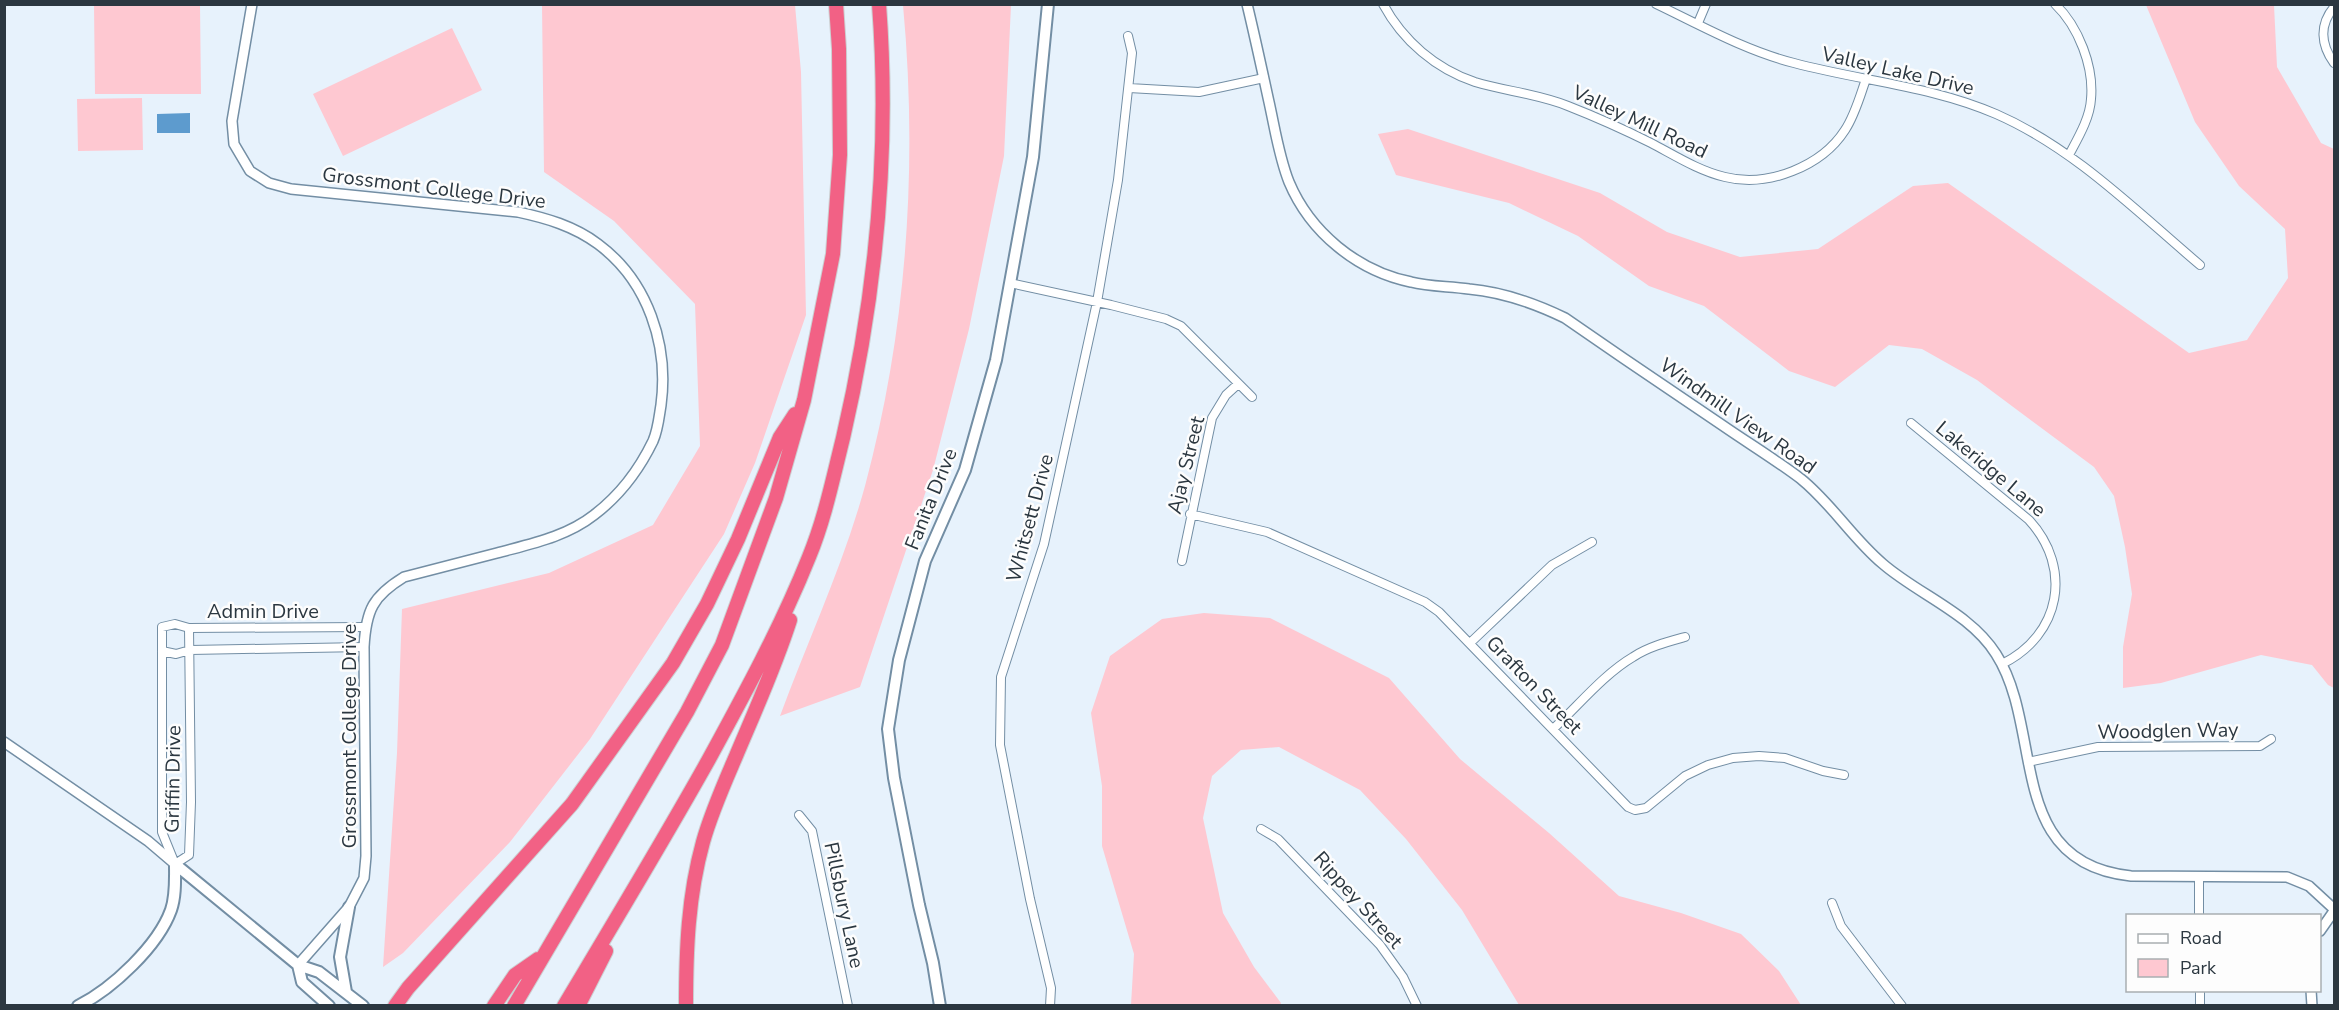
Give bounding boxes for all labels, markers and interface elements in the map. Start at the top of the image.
street label: Valley Lake Drive [1818,40,1977,102]
street label: Valley Mill Road [1567,78,1712,165]
street label: Grossmont College Drive [321,161,547,215]
street label: Windmill View Road [1654,352,1822,480]
street label: Ajay Street [1161,412,1211,517]
street label: Lakeridge Lane [1930,415,2052,523]
street label: Fanita Drive [898,444,964,554]
street label: Whitsett Drive [1000,451,1060,585]
street label: Admin Drive [207,598,319,625]
street label: Grossmont College Drive [336,624,363,848]
street label: Grafton Street [1480,630,1589,741]
street label: Woodglen Way [2097,716,2239,746]
street label: Griffin Drive [159,725,187,833]
street label: Pillsbury Lane [817,840,871,970]
street label: Rippey Street [1307,846,1409,955]
legend [2126,914,2321,992]
text: Road [2180,926,2222,950]
text: Park [2180,956,2217,980]

